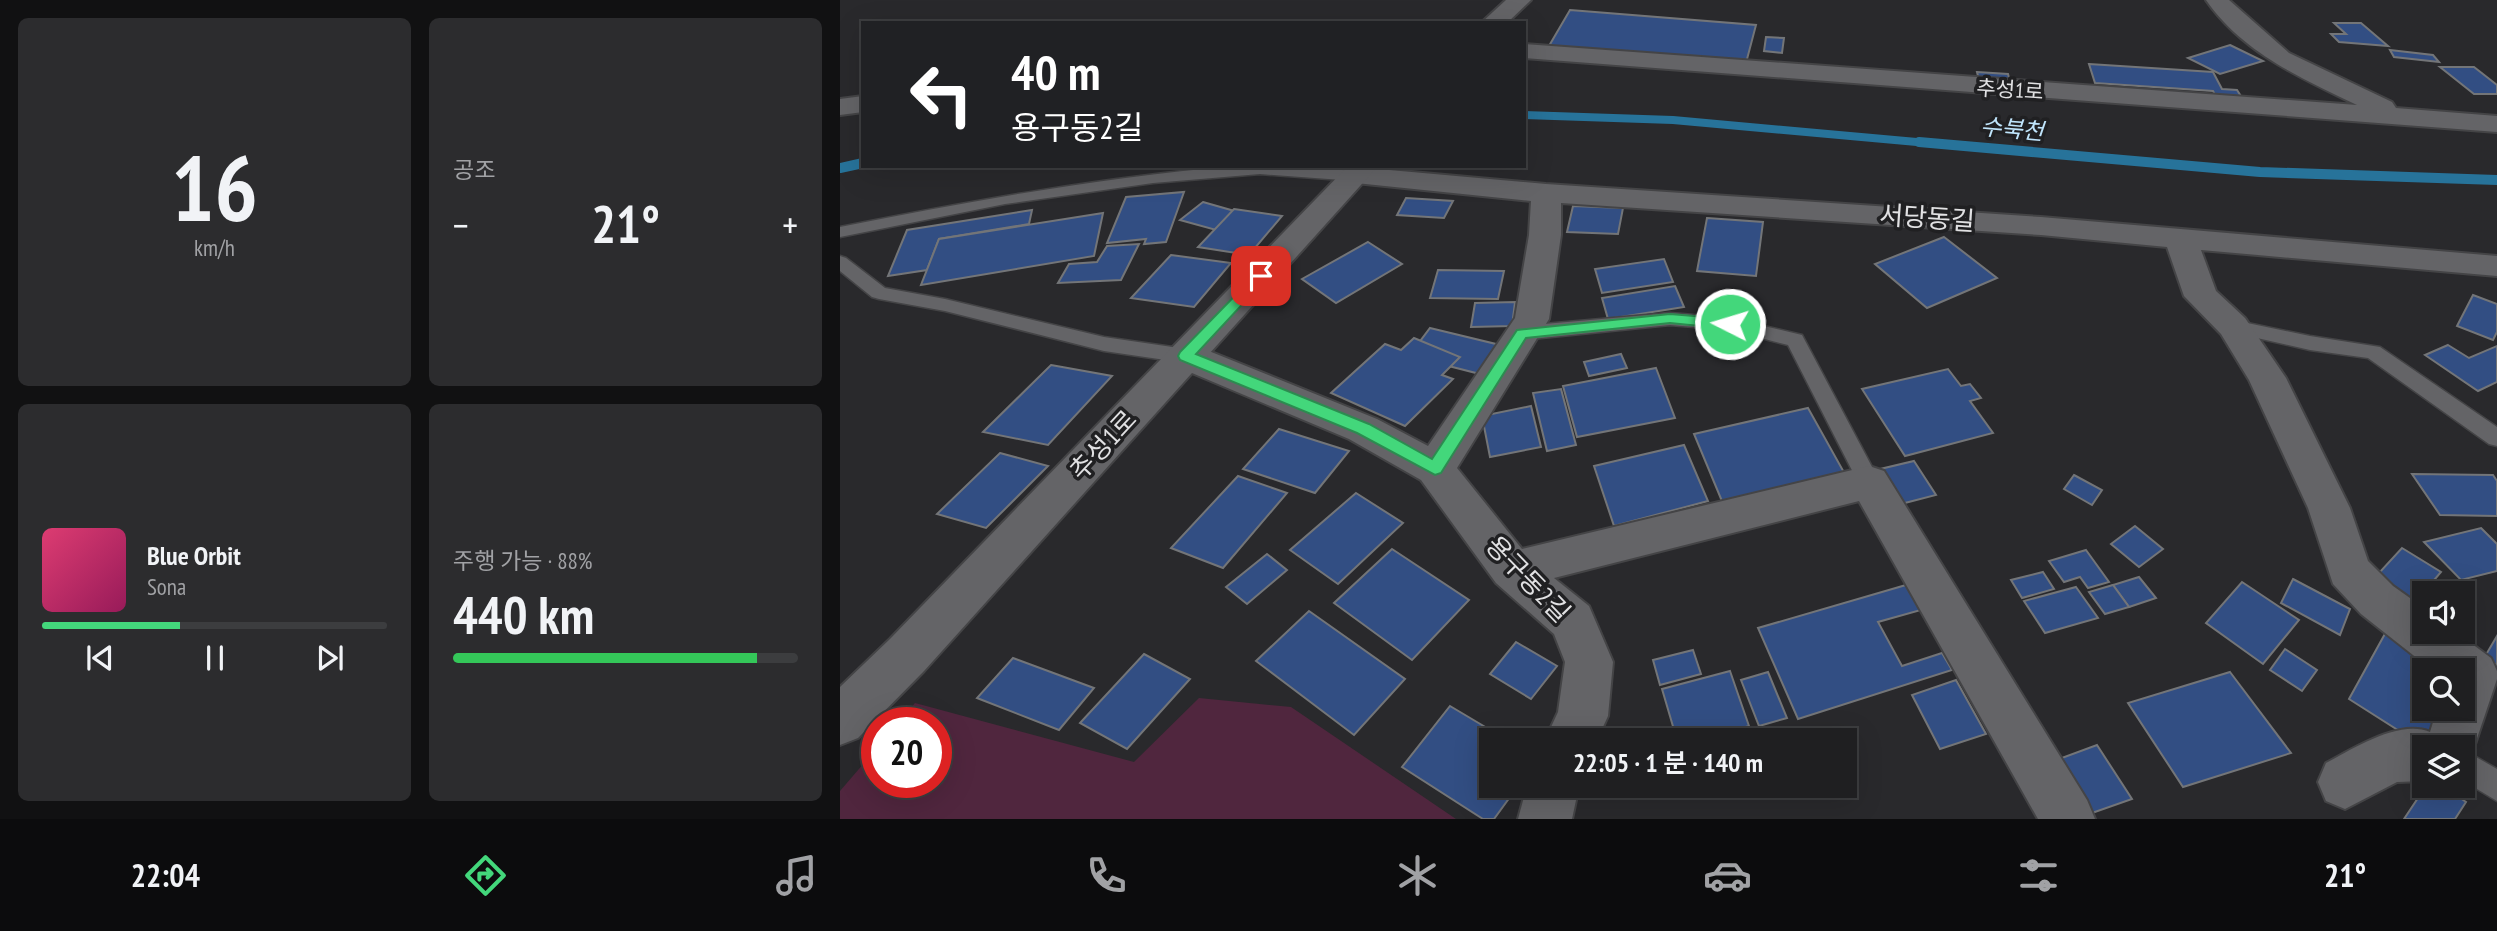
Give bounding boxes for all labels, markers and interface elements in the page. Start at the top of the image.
text: 40 m [1011,40,1100,104]
icon: left [896,49,987,140]
street label: 추성1로 [1975,74,2045,105]
text: 용구동2길 [1011,106,1143,148]
water label: 수북천 [1979,111,2048,146]
text: 16 [171,128,258,246]
text: 공조 [453,155,495,184]
text: 21° [591,190,660,257]
street label: 서당동길 [1878,198,1976,237]
text: − [453,200,469,249]
text: + [782,200,798,249]
text: km/h [194,233,235,262]
pin [1231,246,1291,306]
icon: arrive [1242,257,1280,295]
position arrow [1693,287,1767,361]
street label: 추성1로 [1062,403,1143,486]
street label: 용구동2길 [1479,529,1578,629]
text: Blue Orbit [147,539,241,572]
text: 주행 가능 · 88% [453,546,593,575]
text: Sona [147,572,186,601]
text: 440 km [453,581,594,648]
map controls [2412,581,2475,798]
button: sound [2412,581,2475,644]
icon: previous [81,639,119,677]
icon: pause [196,639,234,677]
icon: next [311,639,349,677]
button: search [2412,658,2475,721]
speed limit sign: 20 [861,707,952,798]
button: layers [2412,735,2475,798]
text: 22:05 · 1 분 · 140 m [1573,746,1763,779]
icon: directions [461,851,510,900]
icon: music [772,851,821,900]
icon: phone [1082,851,1131,900]
icon: climate [1393,851,1442,900]
icon: car [1703,851,1752,900]
icon: filters [2014,851,2063,900]
text: 22:04 [131,854,200,896]
text: 21° [2324,854,2366,896]

